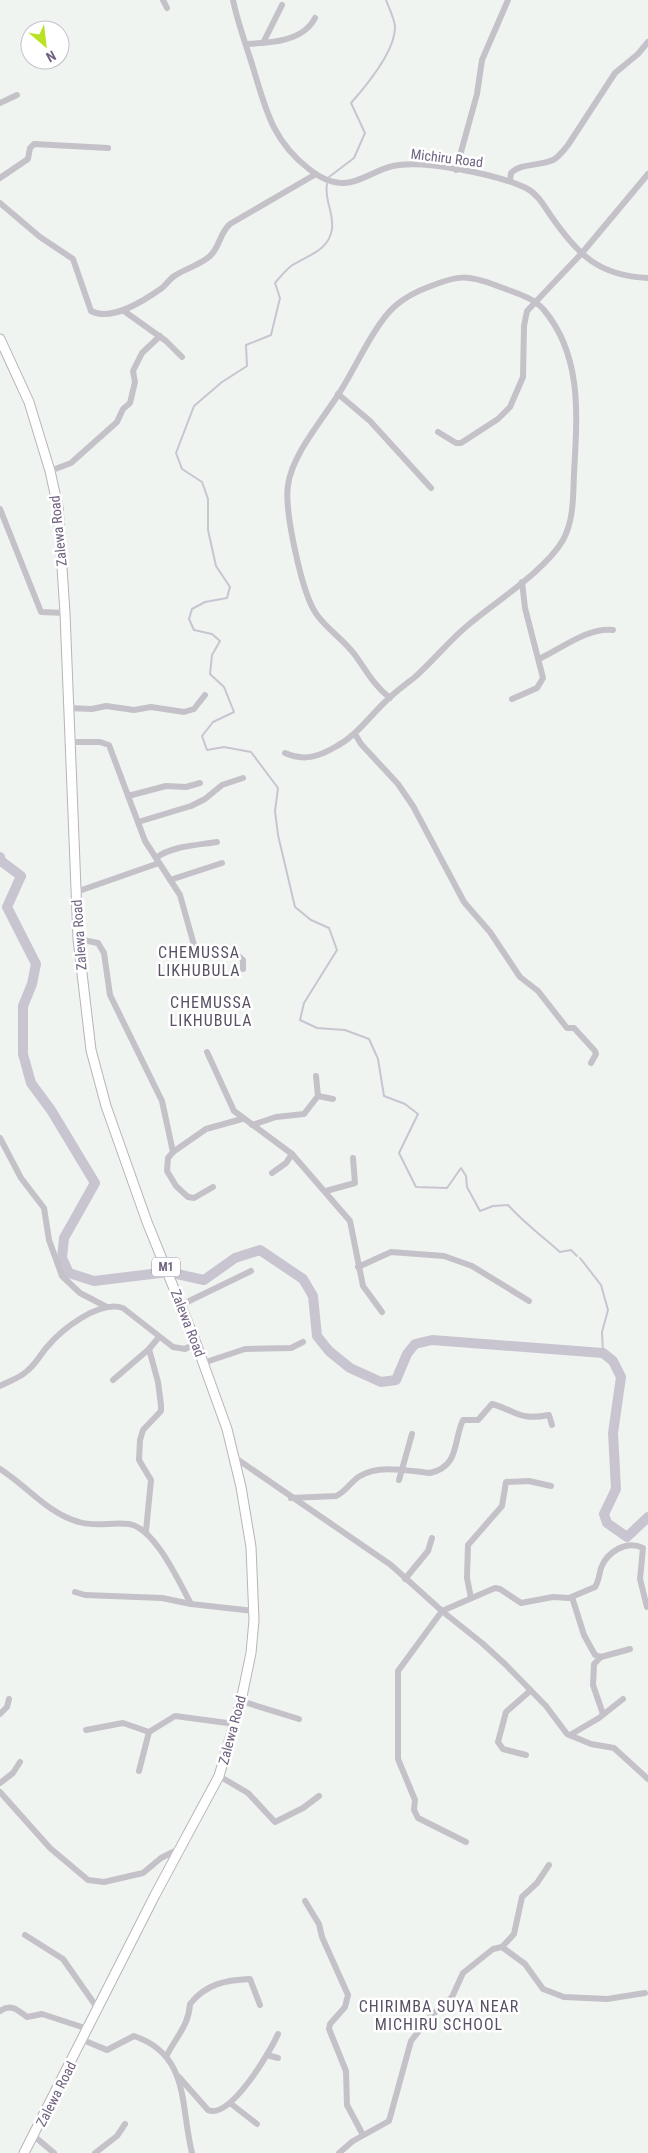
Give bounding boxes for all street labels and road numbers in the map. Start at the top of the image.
street label: Michiru Road [410,146,484,170]
street label: Zalewa Road [46,495,70,567]
street label: Zalewa Road [69,899,89,971]
road number: M1 [152,1258,180,1276]
street label: Zalewa Road [168,1287,208,1359]
street label: Zalewa Road [215,1694,249,1766]
street label: Zalewa Road [33,2059,79,2129]

